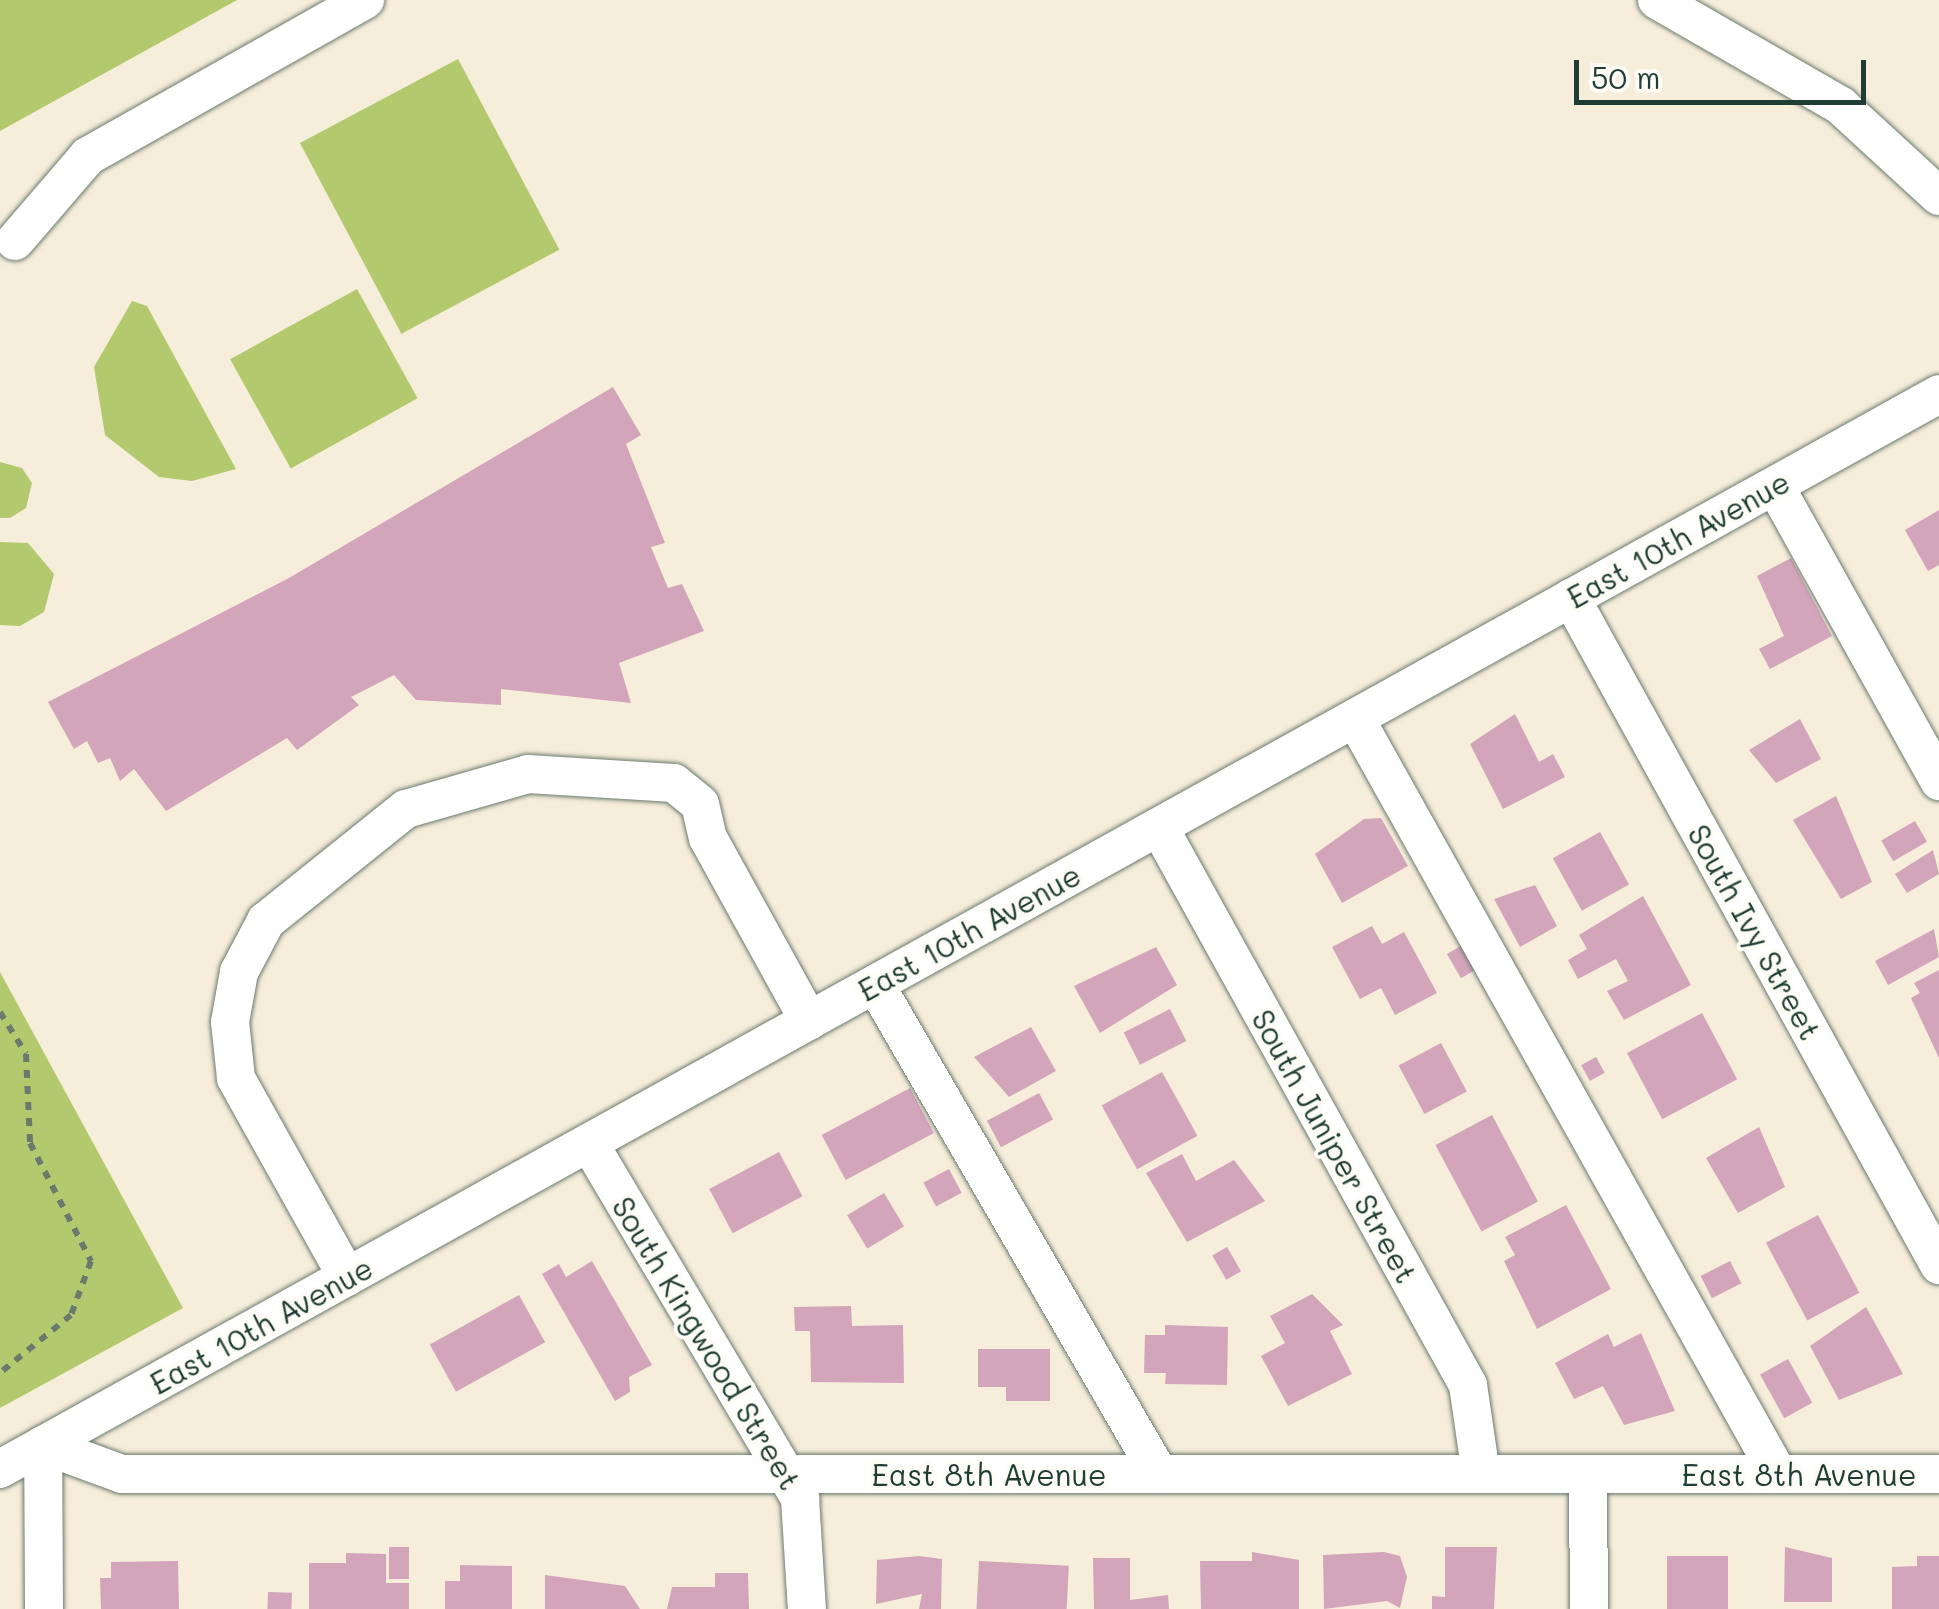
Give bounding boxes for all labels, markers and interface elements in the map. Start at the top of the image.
scale bar [1579,40,1872,102]
text: 50 m [1591,57,1661,97]
street label: East 10th Avenue [1561,463,1795,615]
street label: South Ivy Street [1681,818,1829,1046]
street label: East 10th Avenue [852,856,1086,1008]
street label: South Juniper Street [1245,1003,1425,1289]
street label: South Kingwood Street [605,1190,809,1496]
street label: East 10th Avenue [144,1249,378,1401]
street label: East 8th Avenue [872,1456,1106,1492]
street label: East 8th Avenue [1682,1456,1916,1492]

